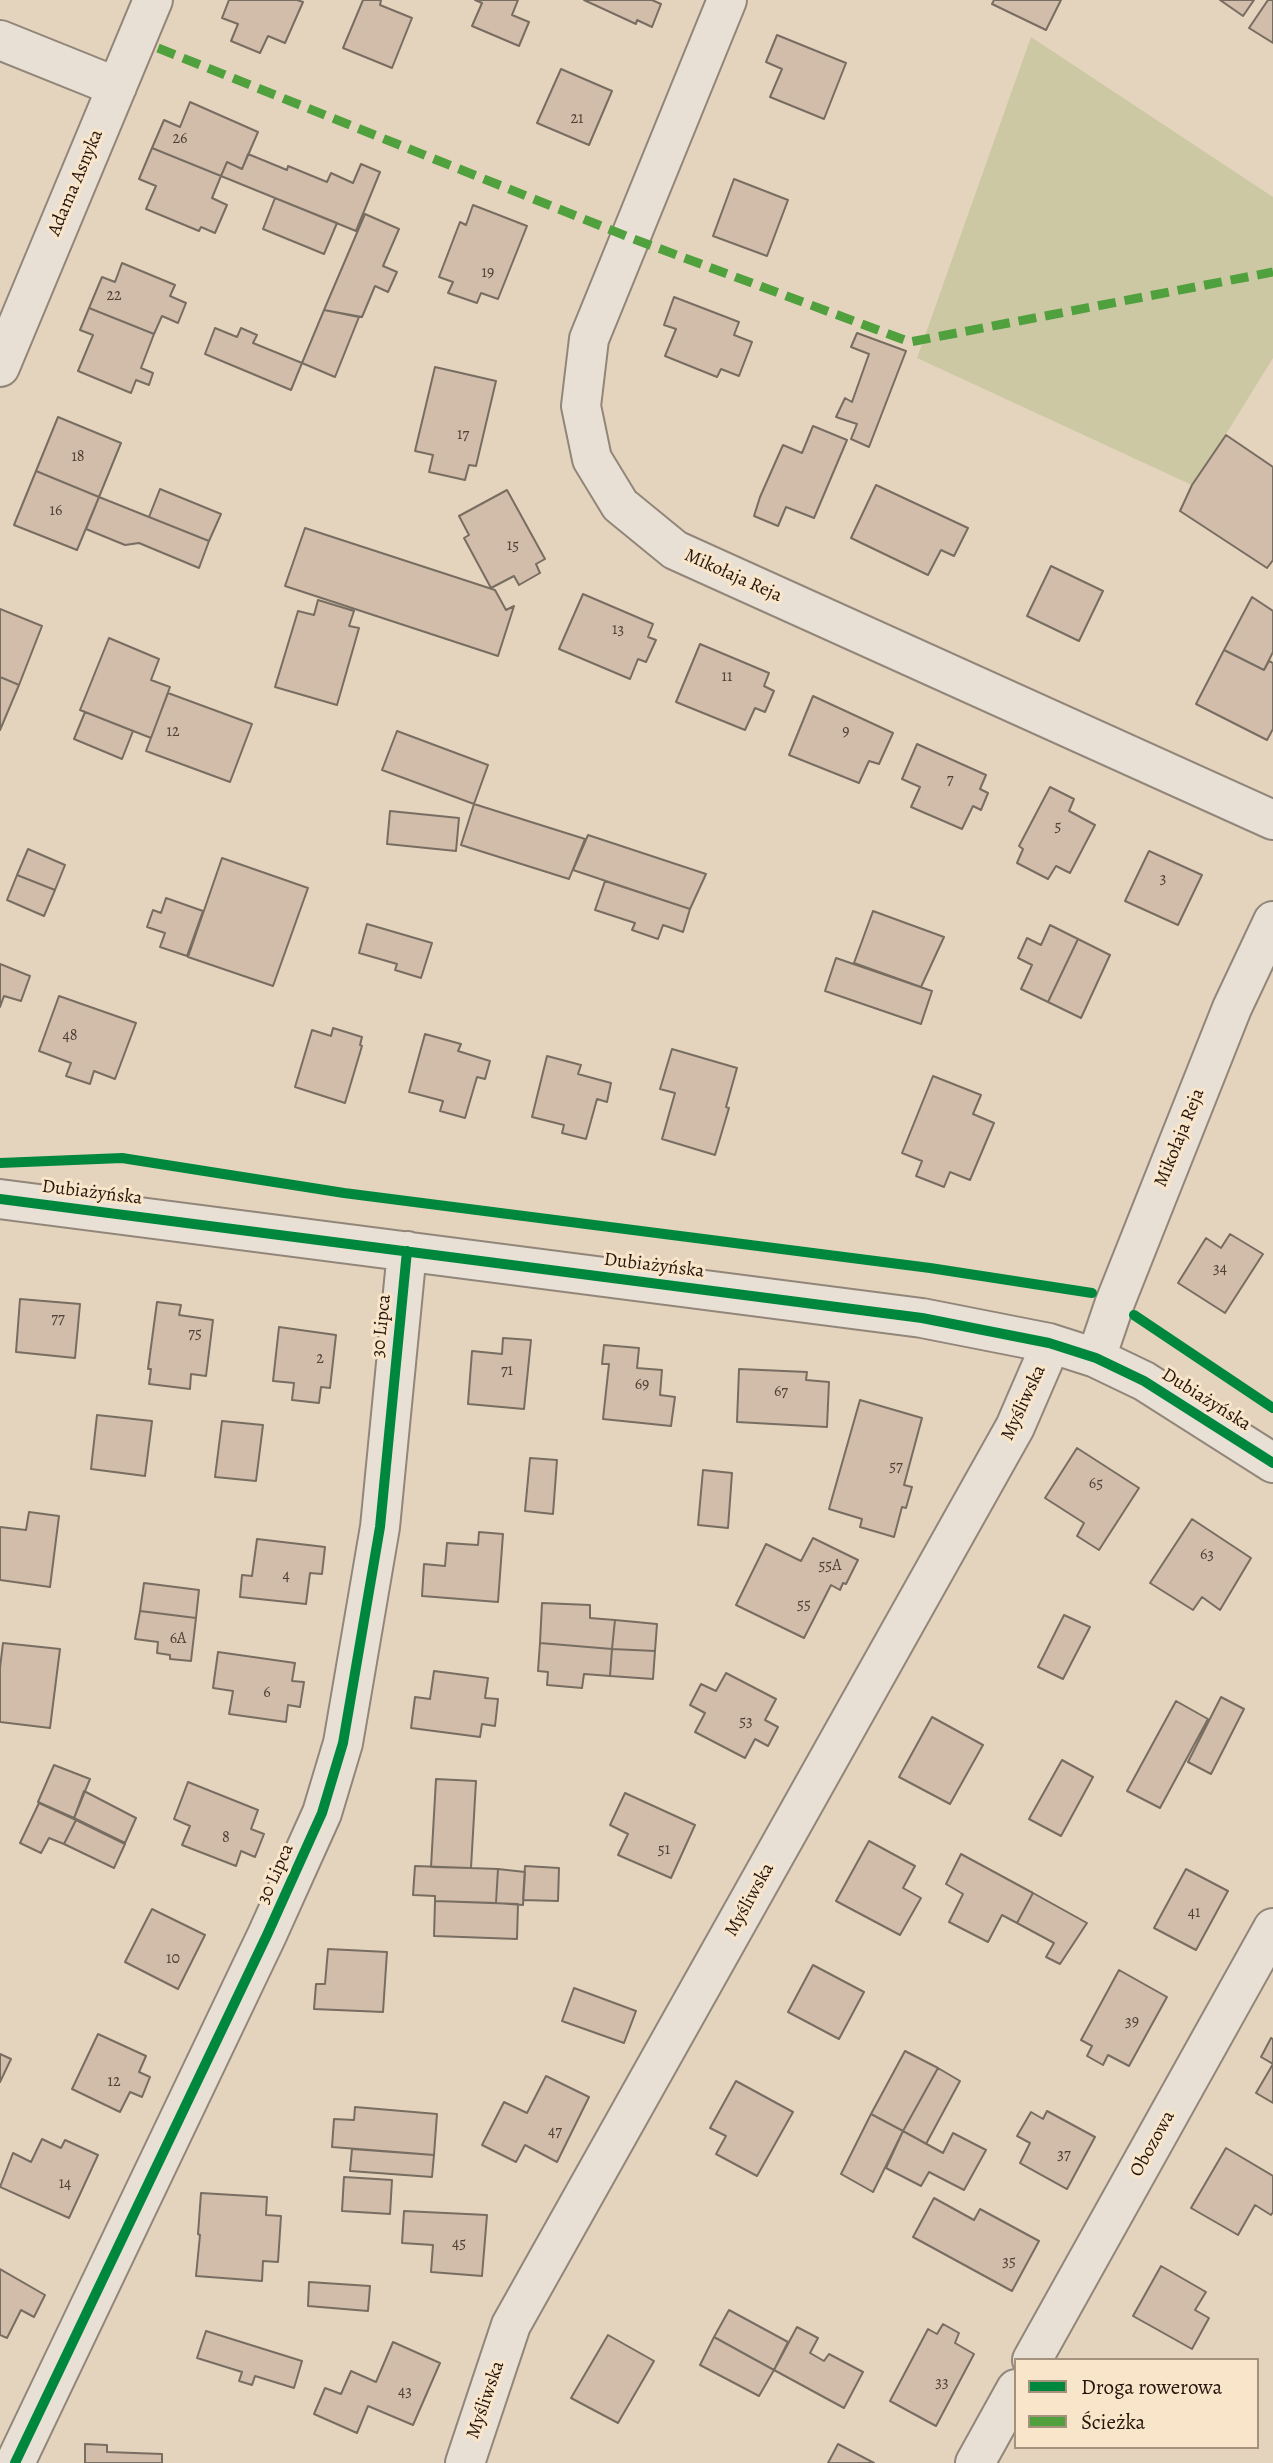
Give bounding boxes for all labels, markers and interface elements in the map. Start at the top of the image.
house number: 21 [570,109,584,129]
street label: Adama Asnyka [43,126,109,240]
house number: 26 [173,129,187,149]
house number: 19 [482,263,494,283]
house number: 22 [106,286,122,306]
house number: 17 [457,425,469,445]
house number: 18 [71,447,85,467]
house number: 16 [50,501,62,521]
house number: 15 [507,536,519,556]
street label: Mikołaja Reja [681,544,785,608]
house number: 13 [612,620,624,640]
house number: 11 [722,667,732,687]
house number: 12 [166,722,180,742]
house number: 9 [842,722,850,742]
house number: 7 [947,770,953,790]
house number: 5 [1055,817,1061,837]
house number: 3 [1160,869,1166,889]
house number: 48 [62,1026,78,1046]
street label: Mikołaja Reja [1150,1085,1210,1191]
street label: Dubiażyńska [41,1176,143,1210]
street label: Dubiażyńska [603,1249,705,1283]
house number: 34 [1213,1259,1227,1279]
street label: 30 Lipca [367,1293,397,1359]
house number: 77 [51,1309,65,1329]
house number: 75 [188,1324,202,1344]
house number: 2 [316,1349,324,1369]
house number: 71 [501,1361,513,1381]
street label: Myśliwska [997,1362,1051,1444]
street label: Dubiażyńska [1157,1364,1255,1436]
house number: 69 [635,1375,649,1395]
house number: 67 [774,1382,788,1402]
house number: 57 [889,1457,903,1477]
house number: 65 [1089,1474,1103,1494]
house number: 63 [1200,1545,1214,1565]
house number: 55A [818,1556,842,1576]
house number: 4 [282,1566,290,1586]
house number: 55 [797,1595,811,1615]
house number: 6A [170,1629,186,1649]
house number: 6 [263,1683,271,1703]
house number: 53 [739,1712,753,1732]
house number: 8 [222,1828,230,1848]
street label: 30 Lipca [253,1840,299,1908]
house number: 51 [658,1840,670,1860]
street label: Myśliwska [720,1859,780,1941]
house number: 41 [1188,1903,1200,1923]
house number: 10 [166,1949,180,1969]
house number: 39 [1125,2012,1139,2032]
house number: 12 [107,2072,121,2092]
street label: Obozowa [1126,2107,1180,2181]
house number: 47 [548,2122,562,2142]
house number: 37 [1057,2145,1071,2165]
house number: 14 [59,2174,71,2194]
house number: 45 [452,2234,466,2254]
house number: 35 [1002,2252,1016,2272]
street label: Myśliwska [462,2358,510,2442]
legend [1014,2358,1259,2449]
house number: 33 [935,2373,949,2393]
text: Droga rowerowa [1081,2373,1222,2401]
house number: 43 [398,2382,412,2402]
text: Ścieżka [1081,2408,1145,2436]

